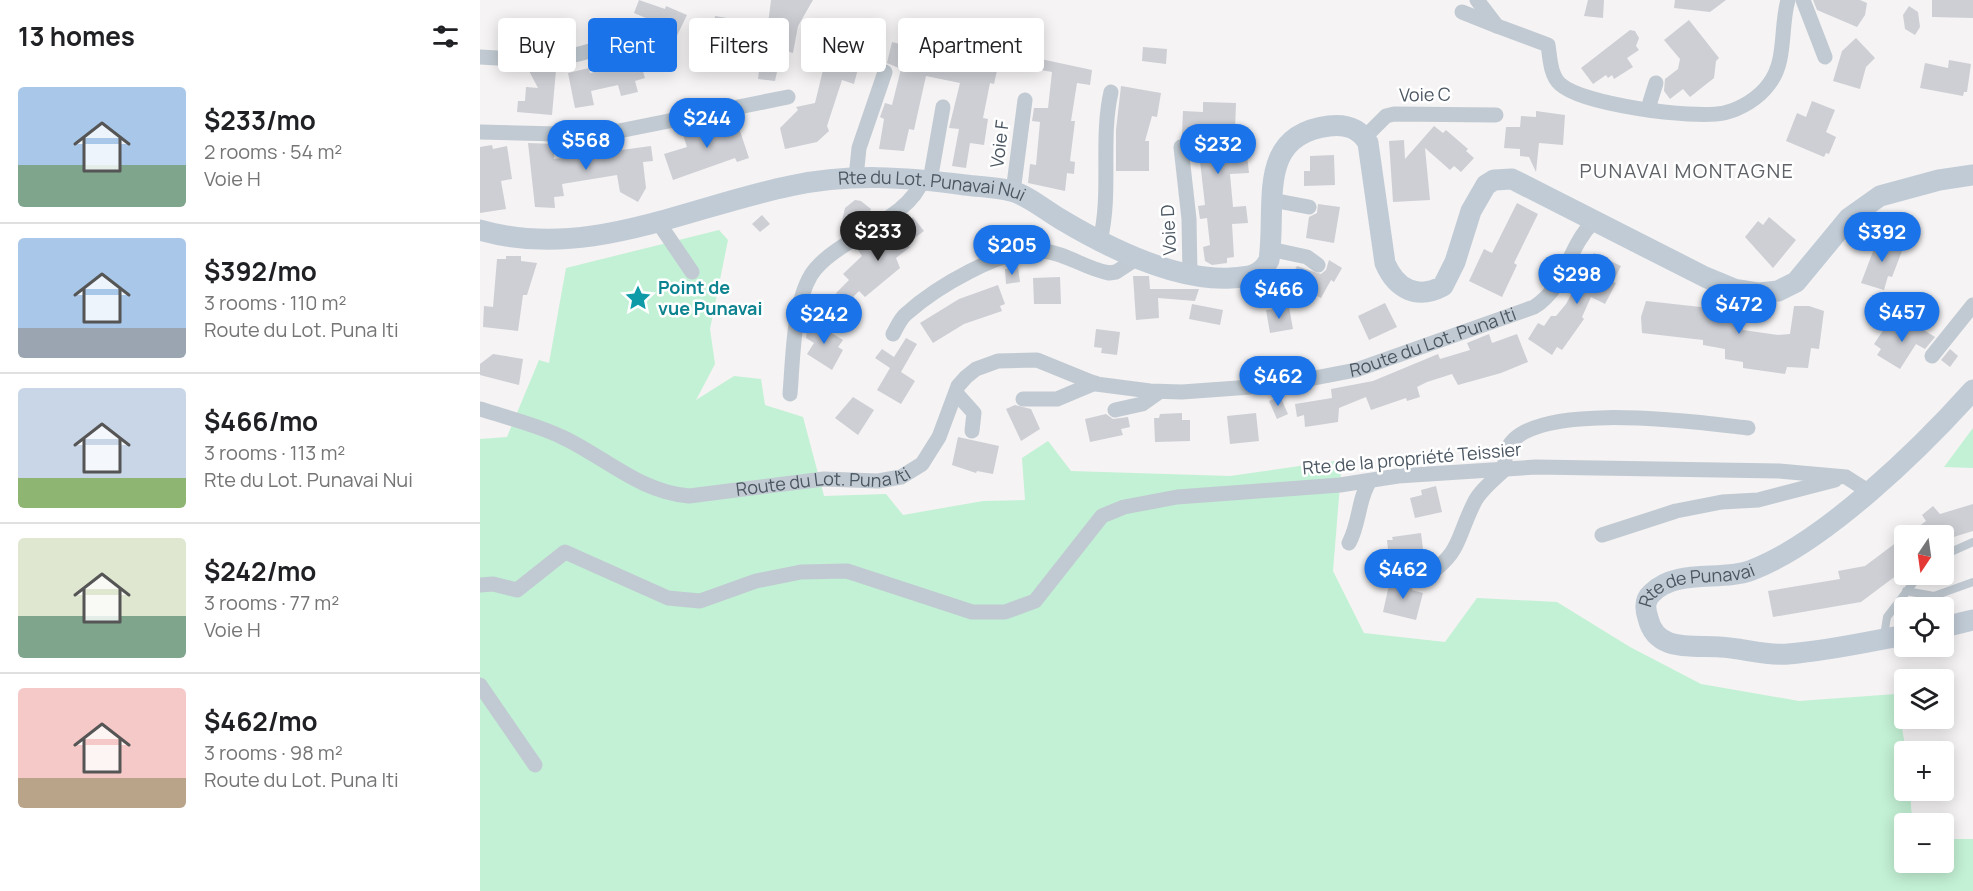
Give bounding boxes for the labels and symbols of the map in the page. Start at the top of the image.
street label: Voie C [1399,82,1451,106]
pin: $244 [671,98,743,149]
street label: Voie F [984,119,1014,169]
pin: $568 [550,120,622,171]
pin: $232 [1182,124,1254,175]
district label: PUNAVAI MONTAGNE [1579,157,1795,184]
street label: Rte du Lot. Punavai Nui [837,165,1030,206]
street label: Voie D [1155,204,1181,256]
pin: $233 [842,211,914,262]
pin: $392 [1846,212,1918,263]
pin: $205 [976,225,1048,276]
pin: $298 [1541,254,1613,305]
pin: $466 [1243,269,1315,320]
place label: Point de vue Punavai [658,275,763,320]
place icon: Point de vue Punavai [623,283,653,313]
pin: $472 [1703,284,1775,335]
pin: $457 [1866,292,1938,343]
pin: $242 [788,294,860,345]
street label: Route du Lot. Puna Iti [1347,301,1519,382]
pin: $462 [1242,356,1314,407]
street label: Rte de la propriété Teissier [1301,436,1523,480]
street label: Route du Lot. Puna Iti [734,461,915,501]
north arrow [1894,525,1954,585]
pin: $462 [1367,549,1439,600]
street label: Rte de Punavai [1633,557,1758,610]

